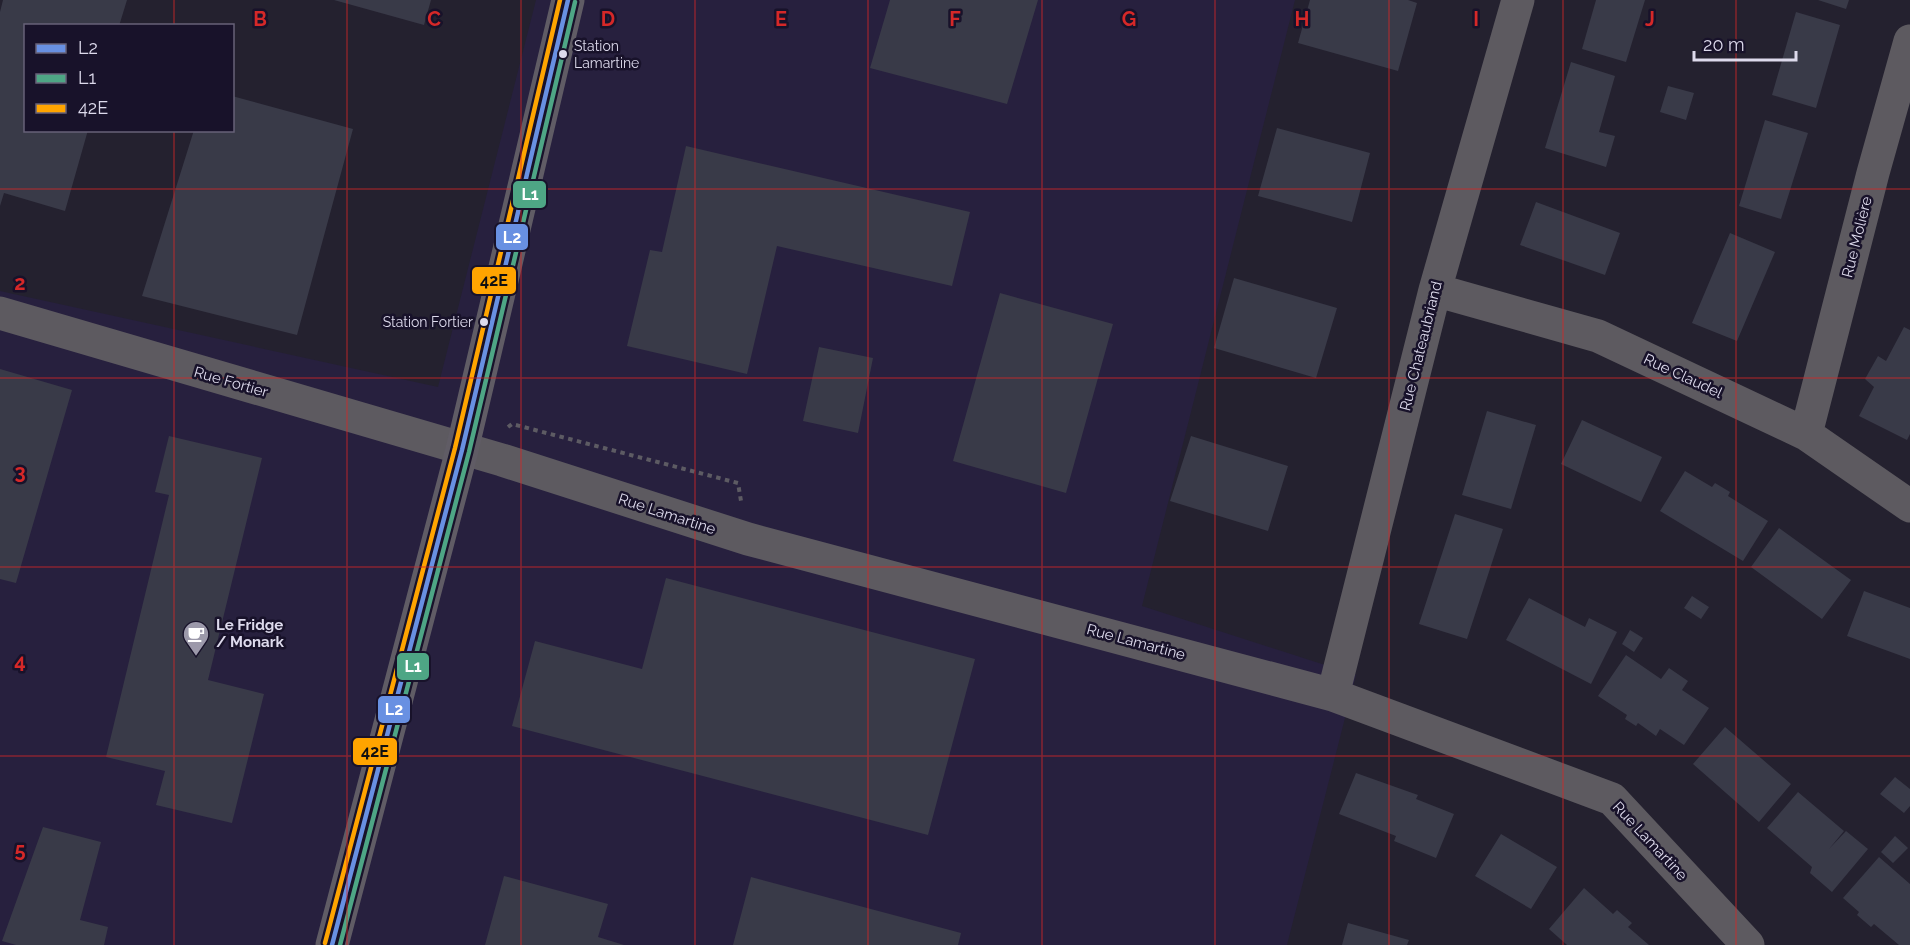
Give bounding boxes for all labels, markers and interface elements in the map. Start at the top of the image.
text: B [253,7,267,31]
text: C [427,7,441,31]
text: D [601,7,615,31]
text: E [775,7,787,31]
text: F [949,7,961,31]
text: G [1122,7,1136,31]
text: H [1295,7,1309,31]
text: I [1473,7,1479,31]
text: J [1645,7,1655,31]
legend [24,24,234,132]
scale bar [1694,24,1796,62]
text: 20 m [1703,34,1745,55]
text: L2 [78,37,98,58]
place label: Station Lamartine [574,38,639,71]
marker: Station Lamartine [557,48,569,60]
text: L1 [78,67,96,88]
text: 42E [78,97,108,118]
line badge: L1 [512,180,547,209]
text: L1 [521,185,539,204]
street label: Rue Molière [1838,194,1876,280]
line badge: L2 [495,223,529,251]
text: L2 [503,228,521,247]
line badge: 42E [471,266,517,295]
text: 2 [14,271,26,295]
text: 42E [480,271,508,290]
street label: Rue Chateaubriand [1396,279,1446,413]
place label: Station Fortier [383,314,473,330]
marker: Station Fortier [478,316,490,328]
street label: Rue Claudel [1641,350,1726,402]
street label: Rue Fortier [192,363,271,401]
text: 3 [14,460,26,484]
street label: Rue Lamartine [616,490,718,538]
place label: Le Fridge / Monark [216,616,284,651]
cafe icon: Le Fridge / Monark [181,619,211,657]
street label: Rue Lamartine [1085,620,1187,664]
text: 4 [14,649,26,673]
line badge: L1 [396,652,430,681]
text: L1 [404,657,422,676]
line badge: L2 [377,695,411,724]
text: L2 [385,700,403,719]
line badge: 42E [352,737,398,766]
text: 42E [361,742,389,761]
street label: Rue Lamartine [1609,798,1691,884]
text: 5 [14,838,26,862]

